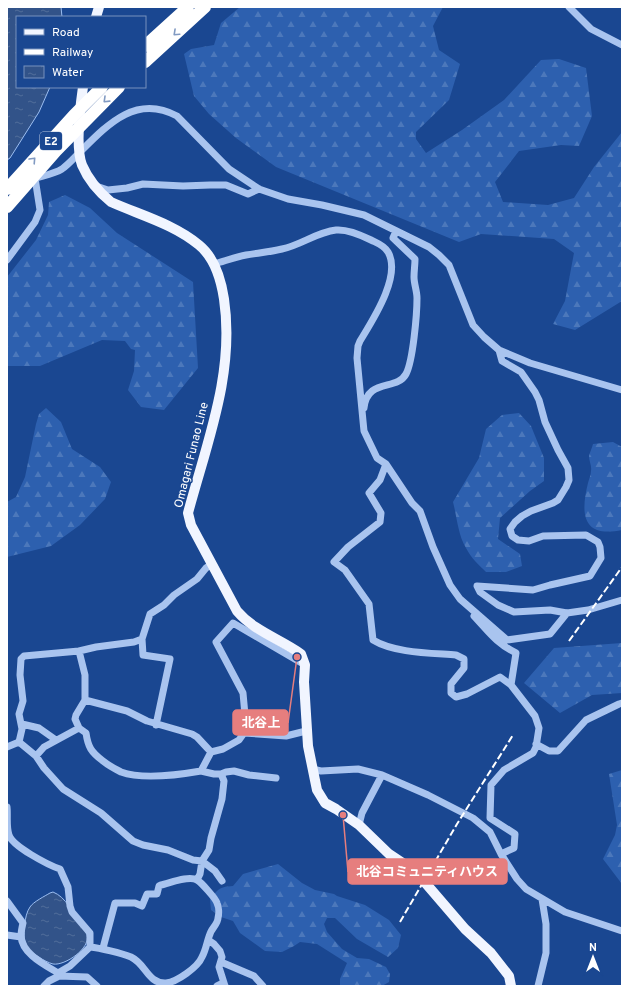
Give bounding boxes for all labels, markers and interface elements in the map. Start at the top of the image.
legend [16,16,146,88]
text: Road [52,25,80,41]
one-way arrow [173,28,181,36]
text: Railway [52,45,93,61]
text: Water [52,65,84,81]
one-way arrow [103,95,111,103]
road number: E2 [40,132,62,150]
one-way arrow [28,157,36,165]
street label: Omagari Funao Line [171,401,213,510]
callout: 北谷上 [233,710,288,735]
text: 北谷上 [241,716,281,732]
callout: 北谷コミュニティハウス [348,859,507,884]
text: 北谷コミュニティハウス [356,865,498,881]
north arrow [573,937,613,977]
text: N [589,941,597,955]

